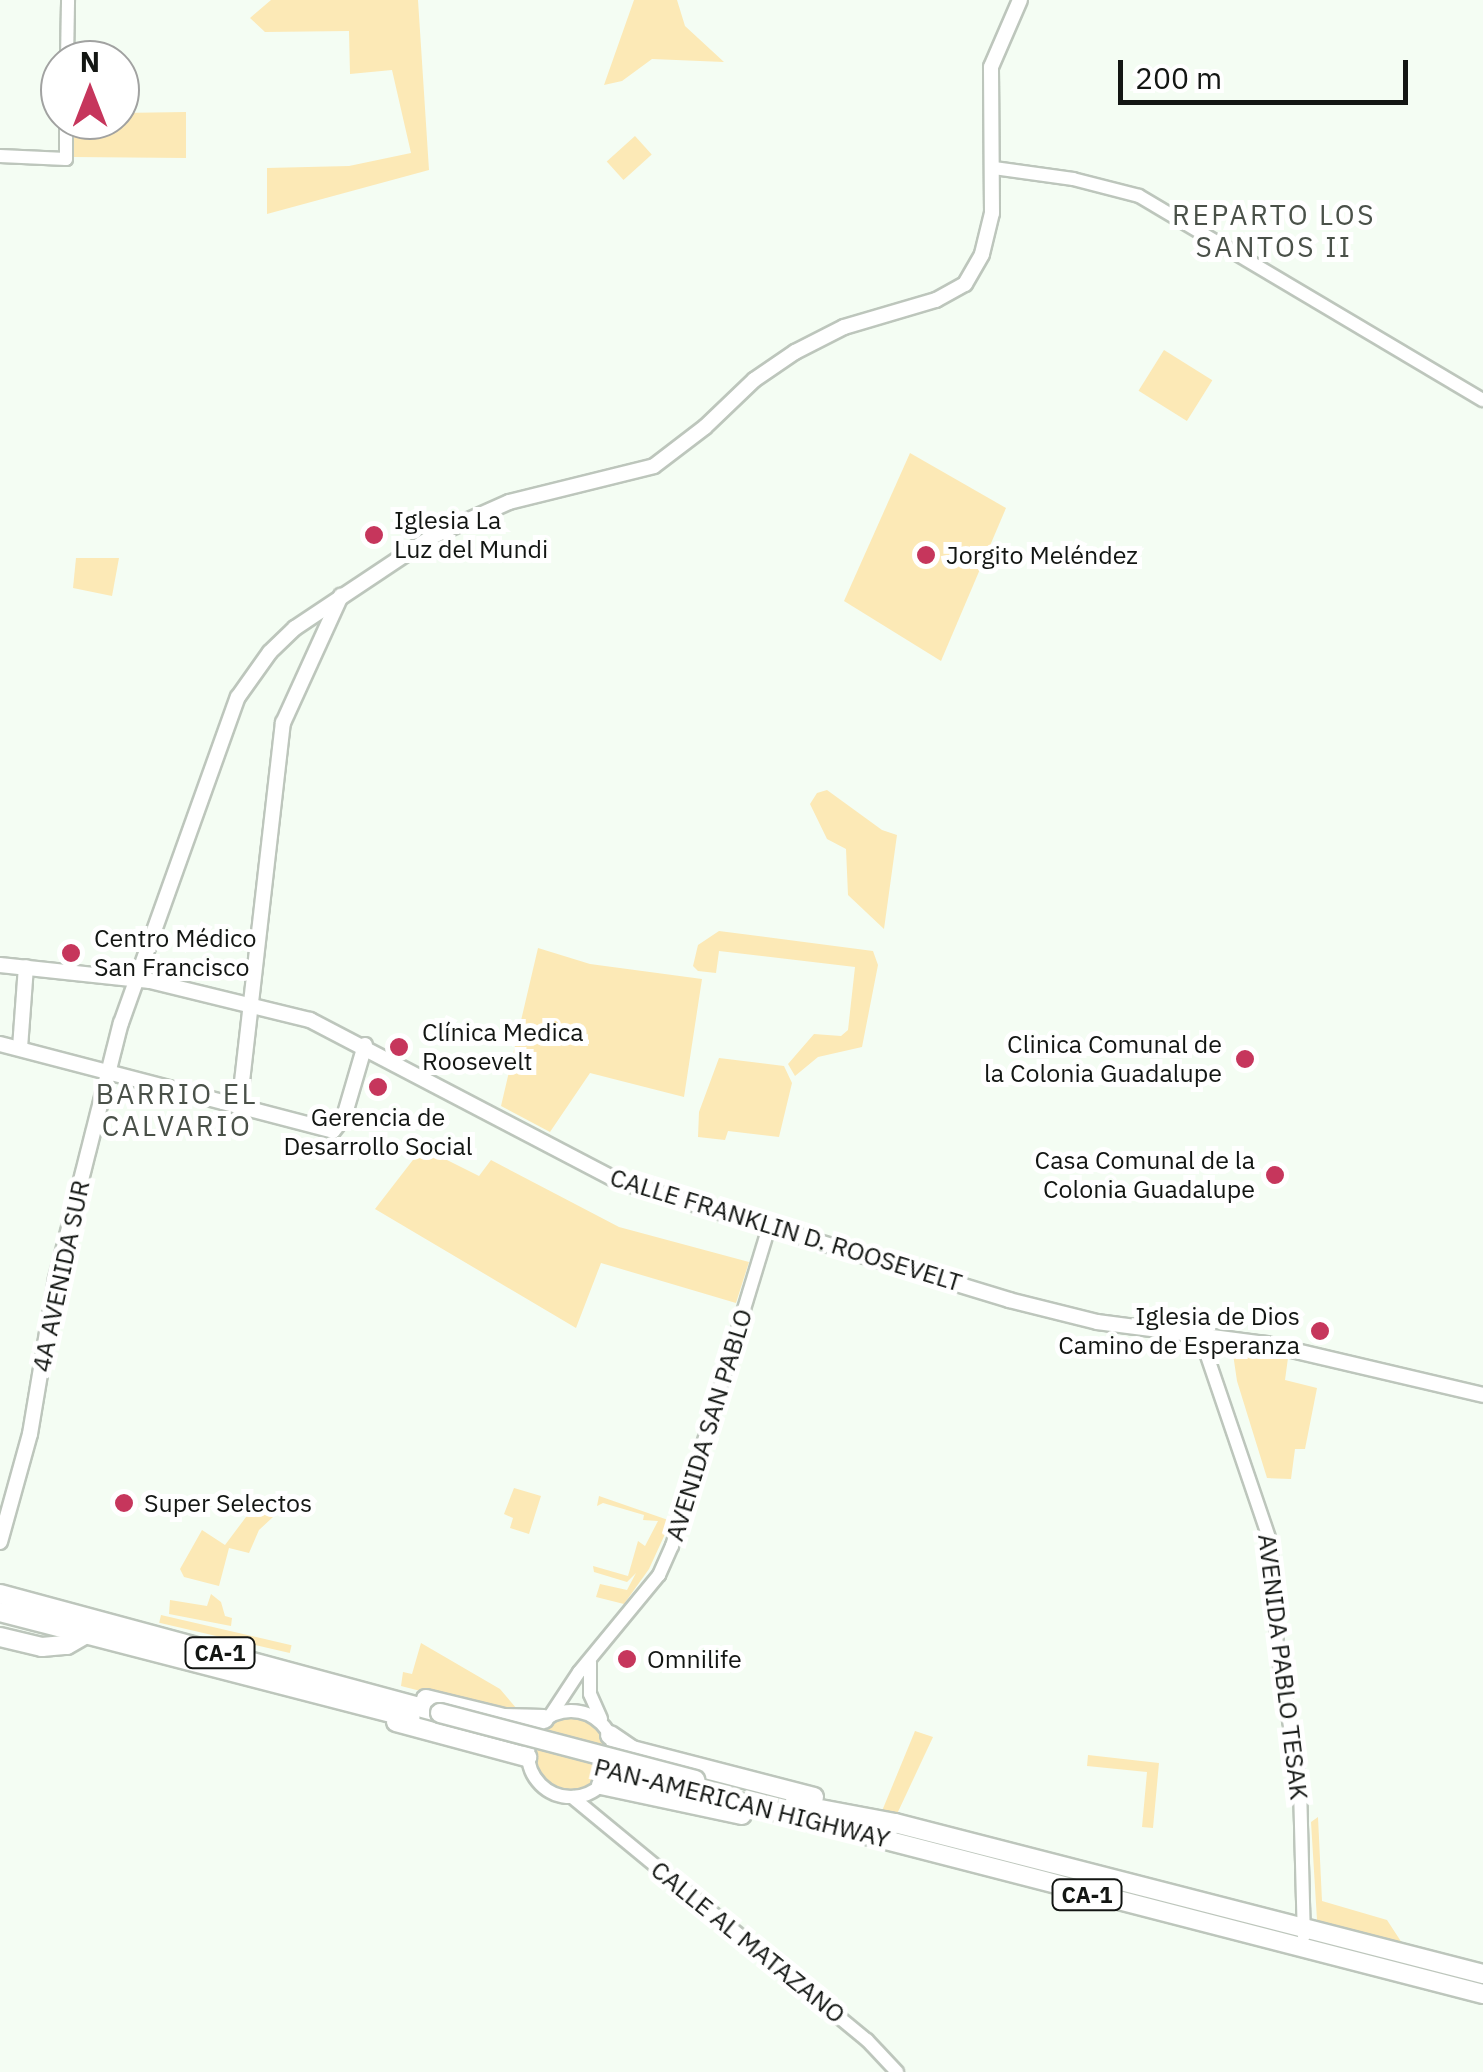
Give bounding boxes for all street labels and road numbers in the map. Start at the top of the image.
street label: CALLE FRANKLIN D. ROOSEVELT [606,1162,966,1298]
street label: 4A AVENIDA SUR [26,1177,96,1375]
street label: AVENIDA SAN PABLO [659,1305,759,1545]
street label: AVENIDA PABLO TESAK [1252,1532,1314,1802]
road number: CA-1 [182,1636,258,1670]
street label: PAN-AMERICAN HIGHWAY [591,1752,893,1854]
street label: CALLE AL MATAZANO [645,1855,851,2029]
road number: CA-1 [1050,1878,1124,1912]

